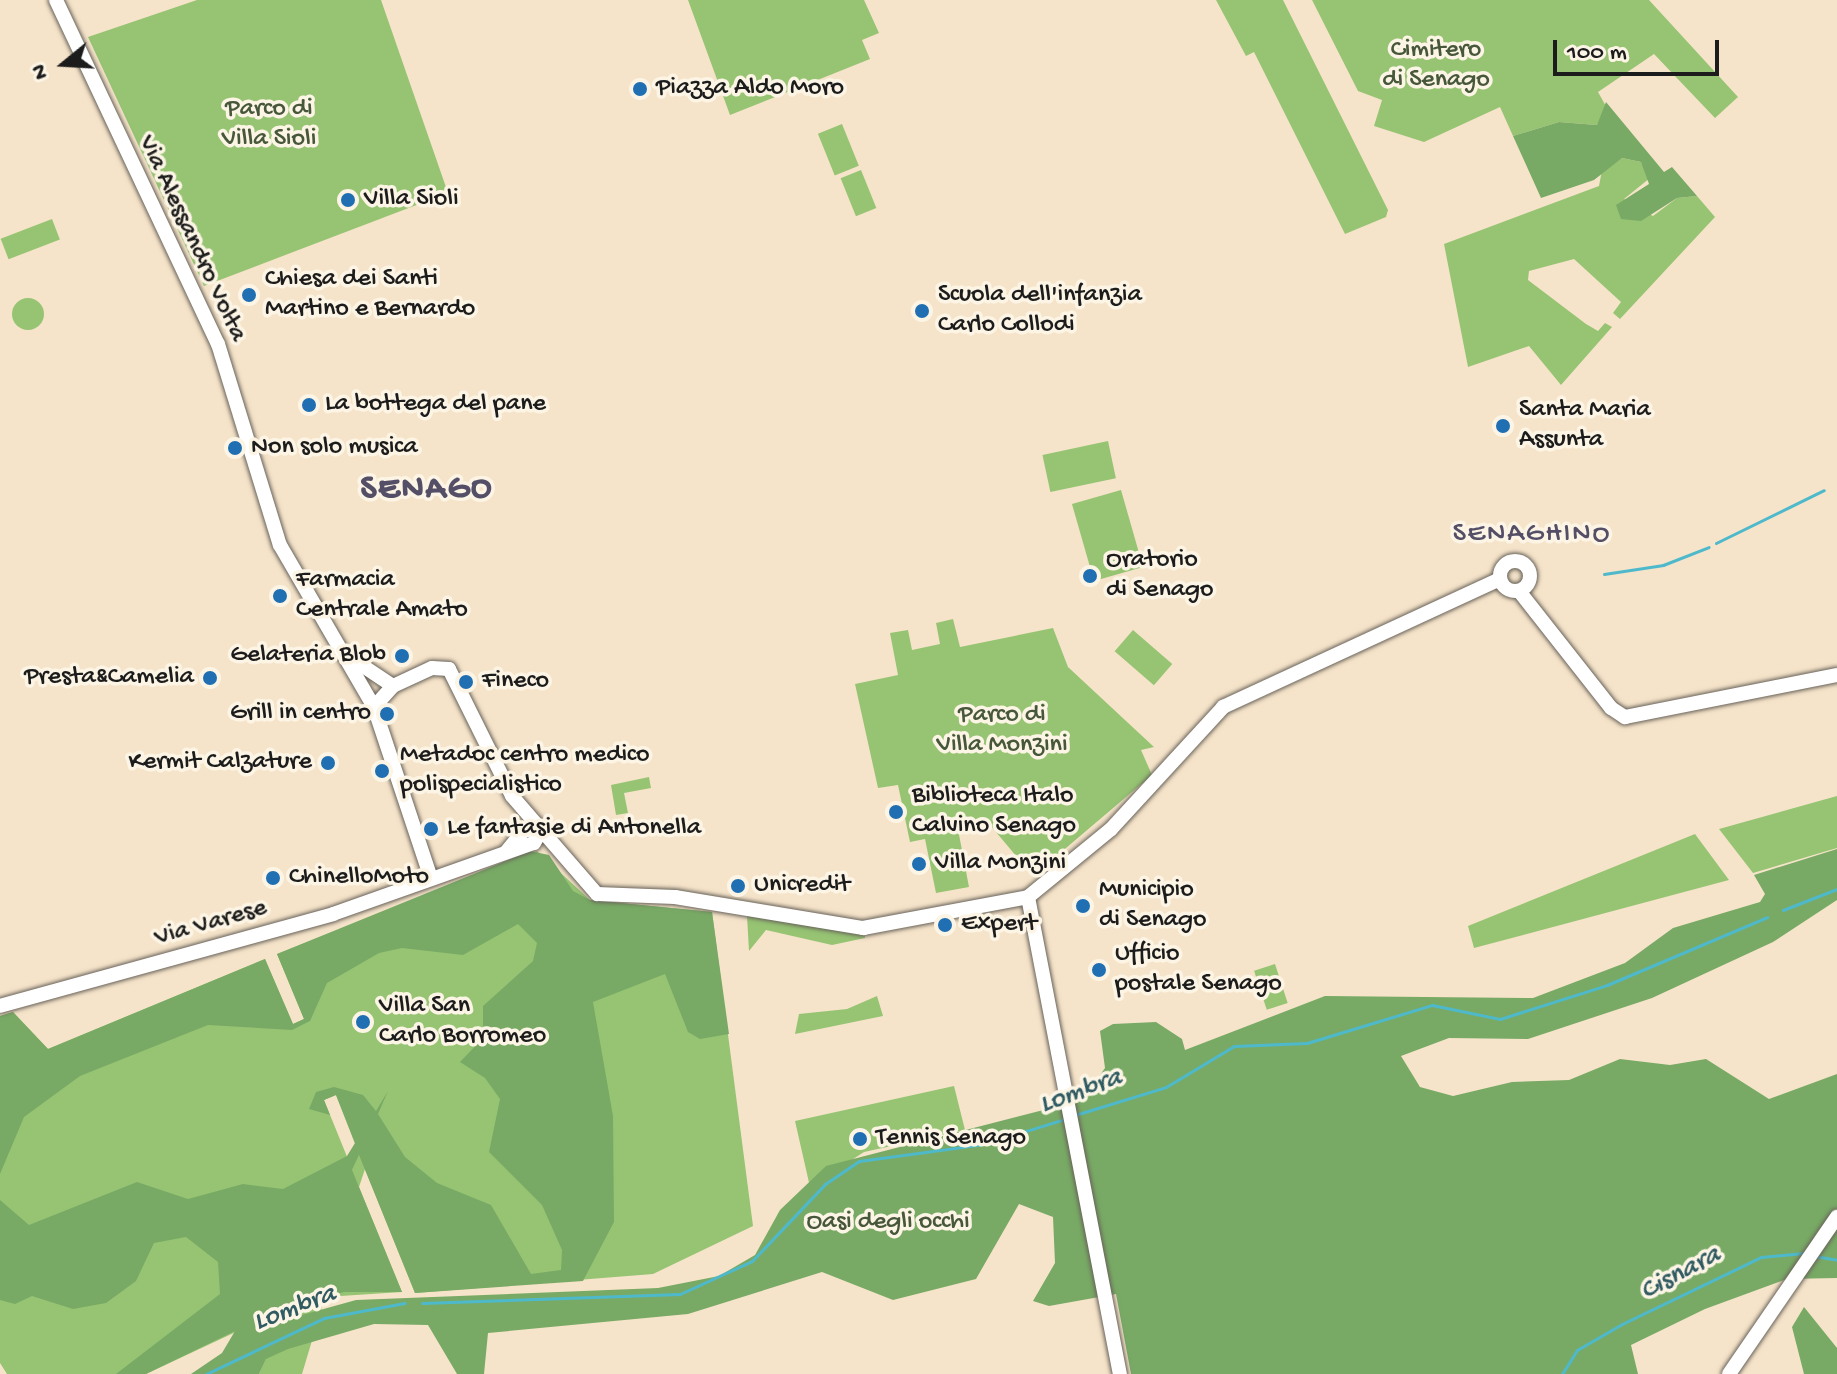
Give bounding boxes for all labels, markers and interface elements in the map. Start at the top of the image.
north arrow [24,24,104,104]
scale bar [1557,24,1723,74]
park label: Cimitero di Senago [1382,35,1490,96]
text: 100 m [1567,39,1627,68]
text: N [27,61,56,82]
place label: Piazza Aldo Moro [656,73,844,105]
marker: Piazza Aldo Moro [631,80,649,98]
park label: Parco di Villa Sioli [222,94,316,156]
street label: Via Alessandro Volta [130,131,252,347]
place label: Villa Sioli [364,184,459,216]
marker: Villa Sioli [339,191,357,209]
place label: Chiesa dei Santi Martino e Bernardo [265,264,475,326]
place label: Scuola dell'infanzia Carlo Collodi [938,280,1142,342]
marker: Chiesa dei Santi Martino e Bernardo [240,286,258,304]
marker: Scuola dell'infanzia Carlo Collodi [913,302,931,320]
place label: La bottega del pane [325,389,546,421]
place label: Santa Maria Assunta [1519,395,1651,456]
marker: La bottega del pane [300,396,318,414]
marker: Santa Maria Assunta [1494,417,1512,435]
place label: Non solo musica [251,432,418,464]
marker: Non solo musica [226,439,244,457]
district label: SENAGO [360,471,494,511]
district label: SENAGHINO [1453,518,1611,552]
place label: Oratorio di Senago [1106,545,1214,606]
place label: Farmacia Centrale Amato [296,565,468,626]
marker: Oratorio di Senago [1081,567,1099,585]
marker: Farmacia Centrale Amato [271,587,289,605]
place label: Gelateria Blob [230,640,386,672]
marker: Gelateria Blob [393,647,411,665]
place label: Presta&Camelia [24,662,194,694]
place label: Fineco [482,666,549,698]
marker: Presta&Camelia [201,669,219,687]
marker: Fineco [457,673,475,691]
place label: Grill in centro [230,698,371,730]
park label: Parco di Villa Monzini [936,700,1068,762]
marker: Grill in centro [378,705,396,723]
place label: Metadoc centro medico polispecialistico [400,740,649,802]
place label: Kermit Calzature [129,747,312,779]
marker: Kermit Calzature [319,754,337,772]
marker: Metadoc centro medico polispecialistico [371,760,393,782]
place label: Biblioteca Italo Calvino Senago [912,781,1076,842]
marker: Biblioteca Italo Calvino Senago [887,803,905,821]
place label: Le fantasie di Antonella [447,813,701,845]
marker: Le fantasie di Antonella [422,820,440,838]
place label: Villa Monzini [935,848,1066,880]
marker: Villa Monzini [910,855,928,873]
place label: ChinelloMoto [289,862,429,894]
marker: ChinelloMoto [264,869,282,887]
place label: Unicredit [754,870,850,902]
place label: Municipio di Senago [1099,875,1207,936]
marker: Unicredit [729,877,747,895]
street label: Via Varese [151,893,271,955]
marker: Municipio di Senago [1074,897,1092,915]
place label: Expert [961,909,1037,941]
marker: Expert [936,916,954,934]
place label: Ufficio postale Senago [1115,939,1282,1000]
marker: Ufficio postale Senago [1090,961,1108,979]
place label: Villa San Carlo Borromeo [379,991,546,1052]
marker: Villa San Carlo Borromeo [354,1013,372,1031]
water label: Lombra [1035,1062,1127,1122]
place label: Tennis Senago [876,1123,1026,1155]
marker: Tennis Senago [851,1130,869,1148]
park label: Oasi degli occhi [806,1207,970,1239]
water label: Cisnara [1635,1239,1727,1309]
water label: Lombra [249,1278,341,1340]

